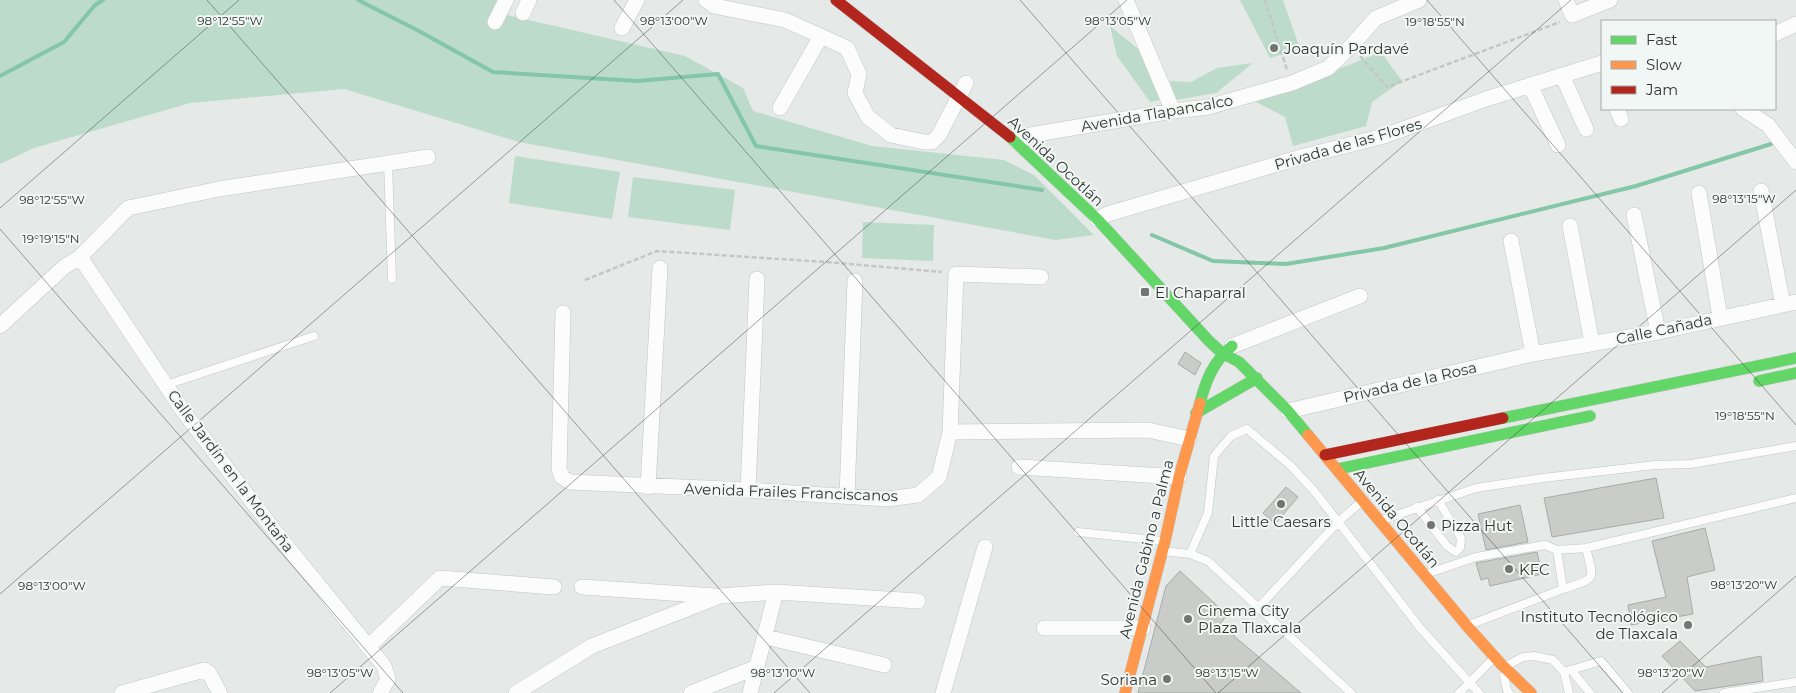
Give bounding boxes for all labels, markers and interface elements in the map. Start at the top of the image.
text: 98°12'55"W [197,13,263,28]
text: 98°13'00"W [640,13,708,28]
text: 98°13'05"W [1085,13,1151,28]
text: 19°18'55"N [1405,14,1465,29]
legend [1601,20,1776,110]
text: Fast [1646,30,1677,49]
place label: Joaquín Pardavé [1283,39,1409,58]
marker: Joaquín Pardavé [1268,42,1280,54]
text: Slow [1646,55,1682,74]
text: Jam [1645,80,1678,99]
street label: Avenida Tlapancalco [1079,90,1235,136]
street label: Avenida Ocotlán [1004,112,1108,210]
street label: Privada de las Flores [1272,114,1424,174]
text: 98°13'15"W [1712,191,1776,206]
text: 98°12'55"W [19,192,85,207]
text: 19°19'15"N [22,231,80,246]
place label: El Chaparral [1155,283,1246,302]
marker: El Chaparral [1139,286,1151,298]
street label: Calle Cañada [1614,310,1714,348]
street label: Privada de la Rosa [1341,357,1479,407]
street label: Calle Jardín en la Montaña [164,386,298,556]
text: 19°18'55"N [1715,408,1775,423]
street label: Avenida Gabino a Palma [1115,458,1177,640]
street label: Avenida Ocotlán [1350,464,1444,572]
street label: Avenida Frailes Franciscanos [684,479,898,505]
marker: Little Caesars [1275,498,1287,510]
place label: Little Caesars [1231,512,1331,531]
place label: Pizza Hut [1441,516,1512,535]
marker: Pizza Hut [1425,519,1437,531]
place label: KFC [1519,560,1550,579]
marker: KFC [1503,563,1515,575]
text: 98°13'20"W [1711,577,1777,592]
text: 98°13'00"W [18,578,86,593]
place label: Cinema City Plaza Tlaxcala [1198,601,1302,637]
place label: Instituto Tecnológico de Tlaxcala [1520,607,1678,643]
marker: Cinema City Plaza Tlaxcala [1182,613,1194,625]
marker: Instituto Tecnológico de Tlaxcala [1682,619,1694,631]
text: 98°13'05"W [307,665,373,680]
text: 98°13'10"W [751,665,815,680]
text: 98°13'15"W [1195,665,1259,680]
text: 98°13'20"W [1638,665,1704,680]
place label: Soriana [1101,670,1157,689]
marker: Soriana [1161,673,1173,685]

